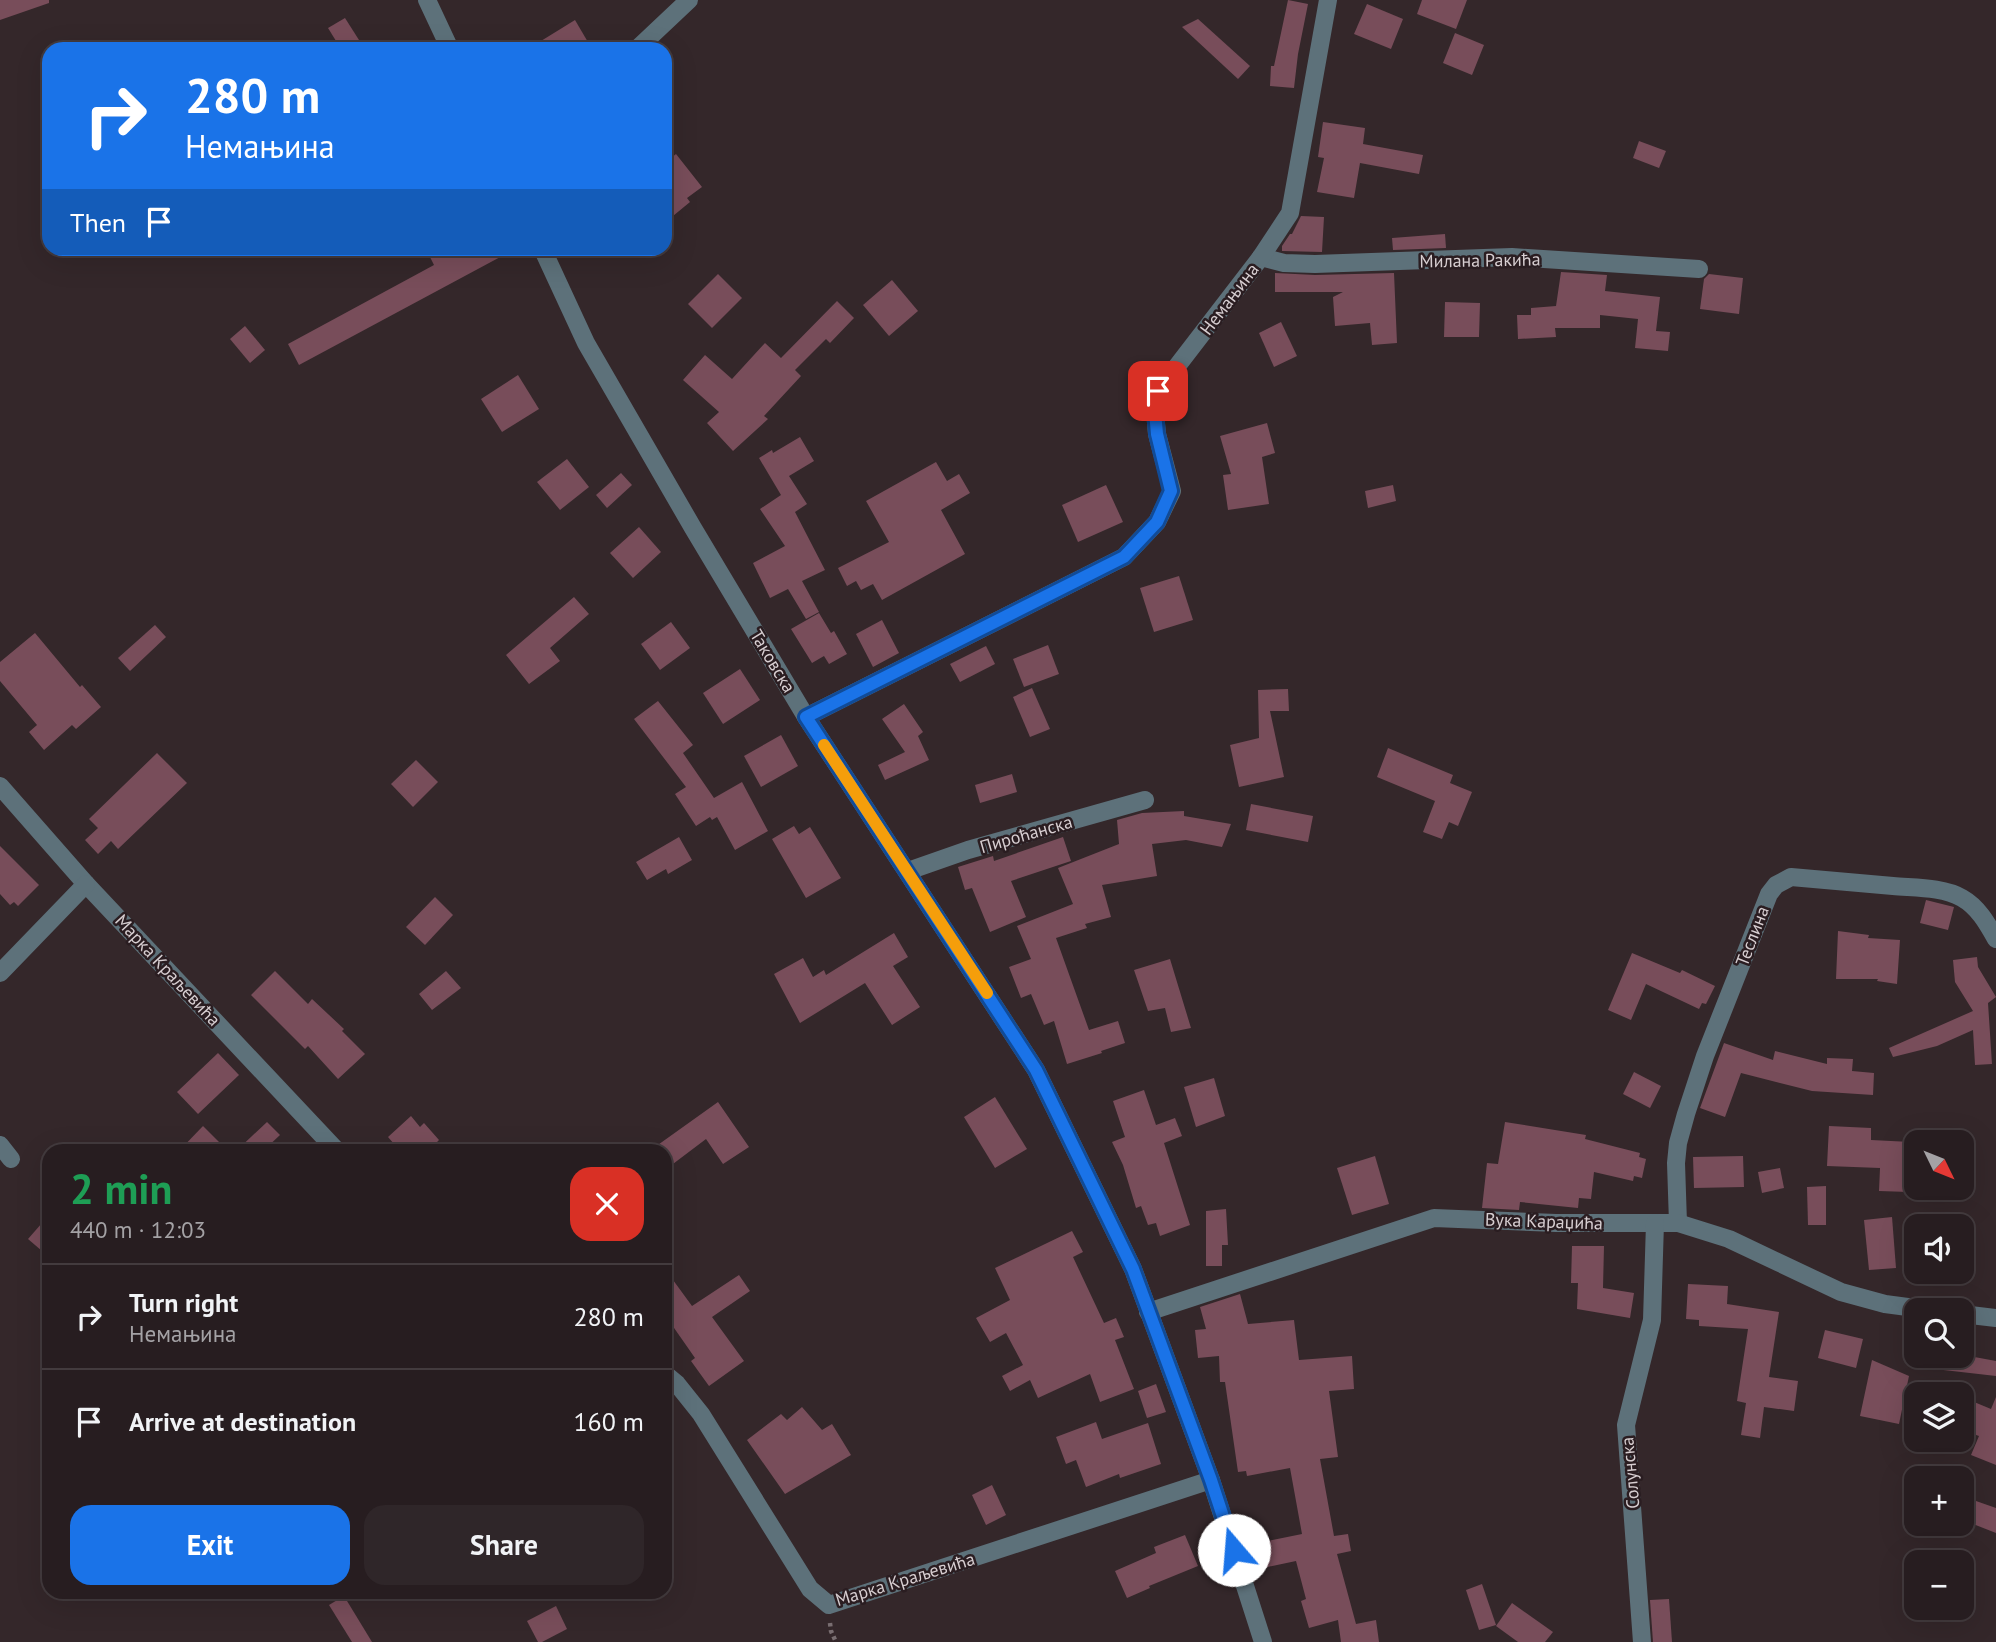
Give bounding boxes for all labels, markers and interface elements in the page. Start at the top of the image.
text: 280 m [185,63,320,127]
icon: right [70,70,161,161]
text: Немањина [185,125,335,167]
icon: arrive [140,203,178,241]
text: Then [70,206,126,239]
street label: Милана Ракића [1419,247,1541,273]
street label: Немањина [1195,258,1263,340]
pin [1128,361,1188,421]
icon: arrive [1139,372,1177,410]
street label: Таковска [745,625,801,697]
street label: Пироћанска [977,810,1075,858]
street label: Теслина [1730,903,1774,969]
street label: Марка Краљевића [110,909,226,1031]
north arrow [1904,1130,1974,1200]
map controls [1904,1130,1974,1620]
text: 2 min [70,1161,172,1216]
button: close [570,1167,644,1241]
street label: Вука Караџића [1485,1207,1603,1235]
button: sound [1904,1214,1974,1284]
text: 440 m · 12:03 [70,1215,206,1244]
text: Turn right [129,1286,238,1319]
icon: right [70,1298,108,1336]
button: search [1904,1298,1974,1368]
text: 280 m [573,1300,644,1333]
text: Немањина [129,1319,236,1348]
button: layers [1904,1382,1974,1452]
icon: arrive [70,1403,108,1441]
text: Arrive at destination [129,1405,356,1438]
text: 160 m [573,1405,644,1438]
street label: Солунска [1615,1436,1645,1510]
button: + [1904,1466,1974,1536]
button: Exit [70,1505,350,1585]
button: Share [364,1505,644,1585]
position arrow [1197,1513,1271,1587]
street label: Марка Краљевића [832,1547,978,1611]
button: − [1904,1550,1974,1620]

